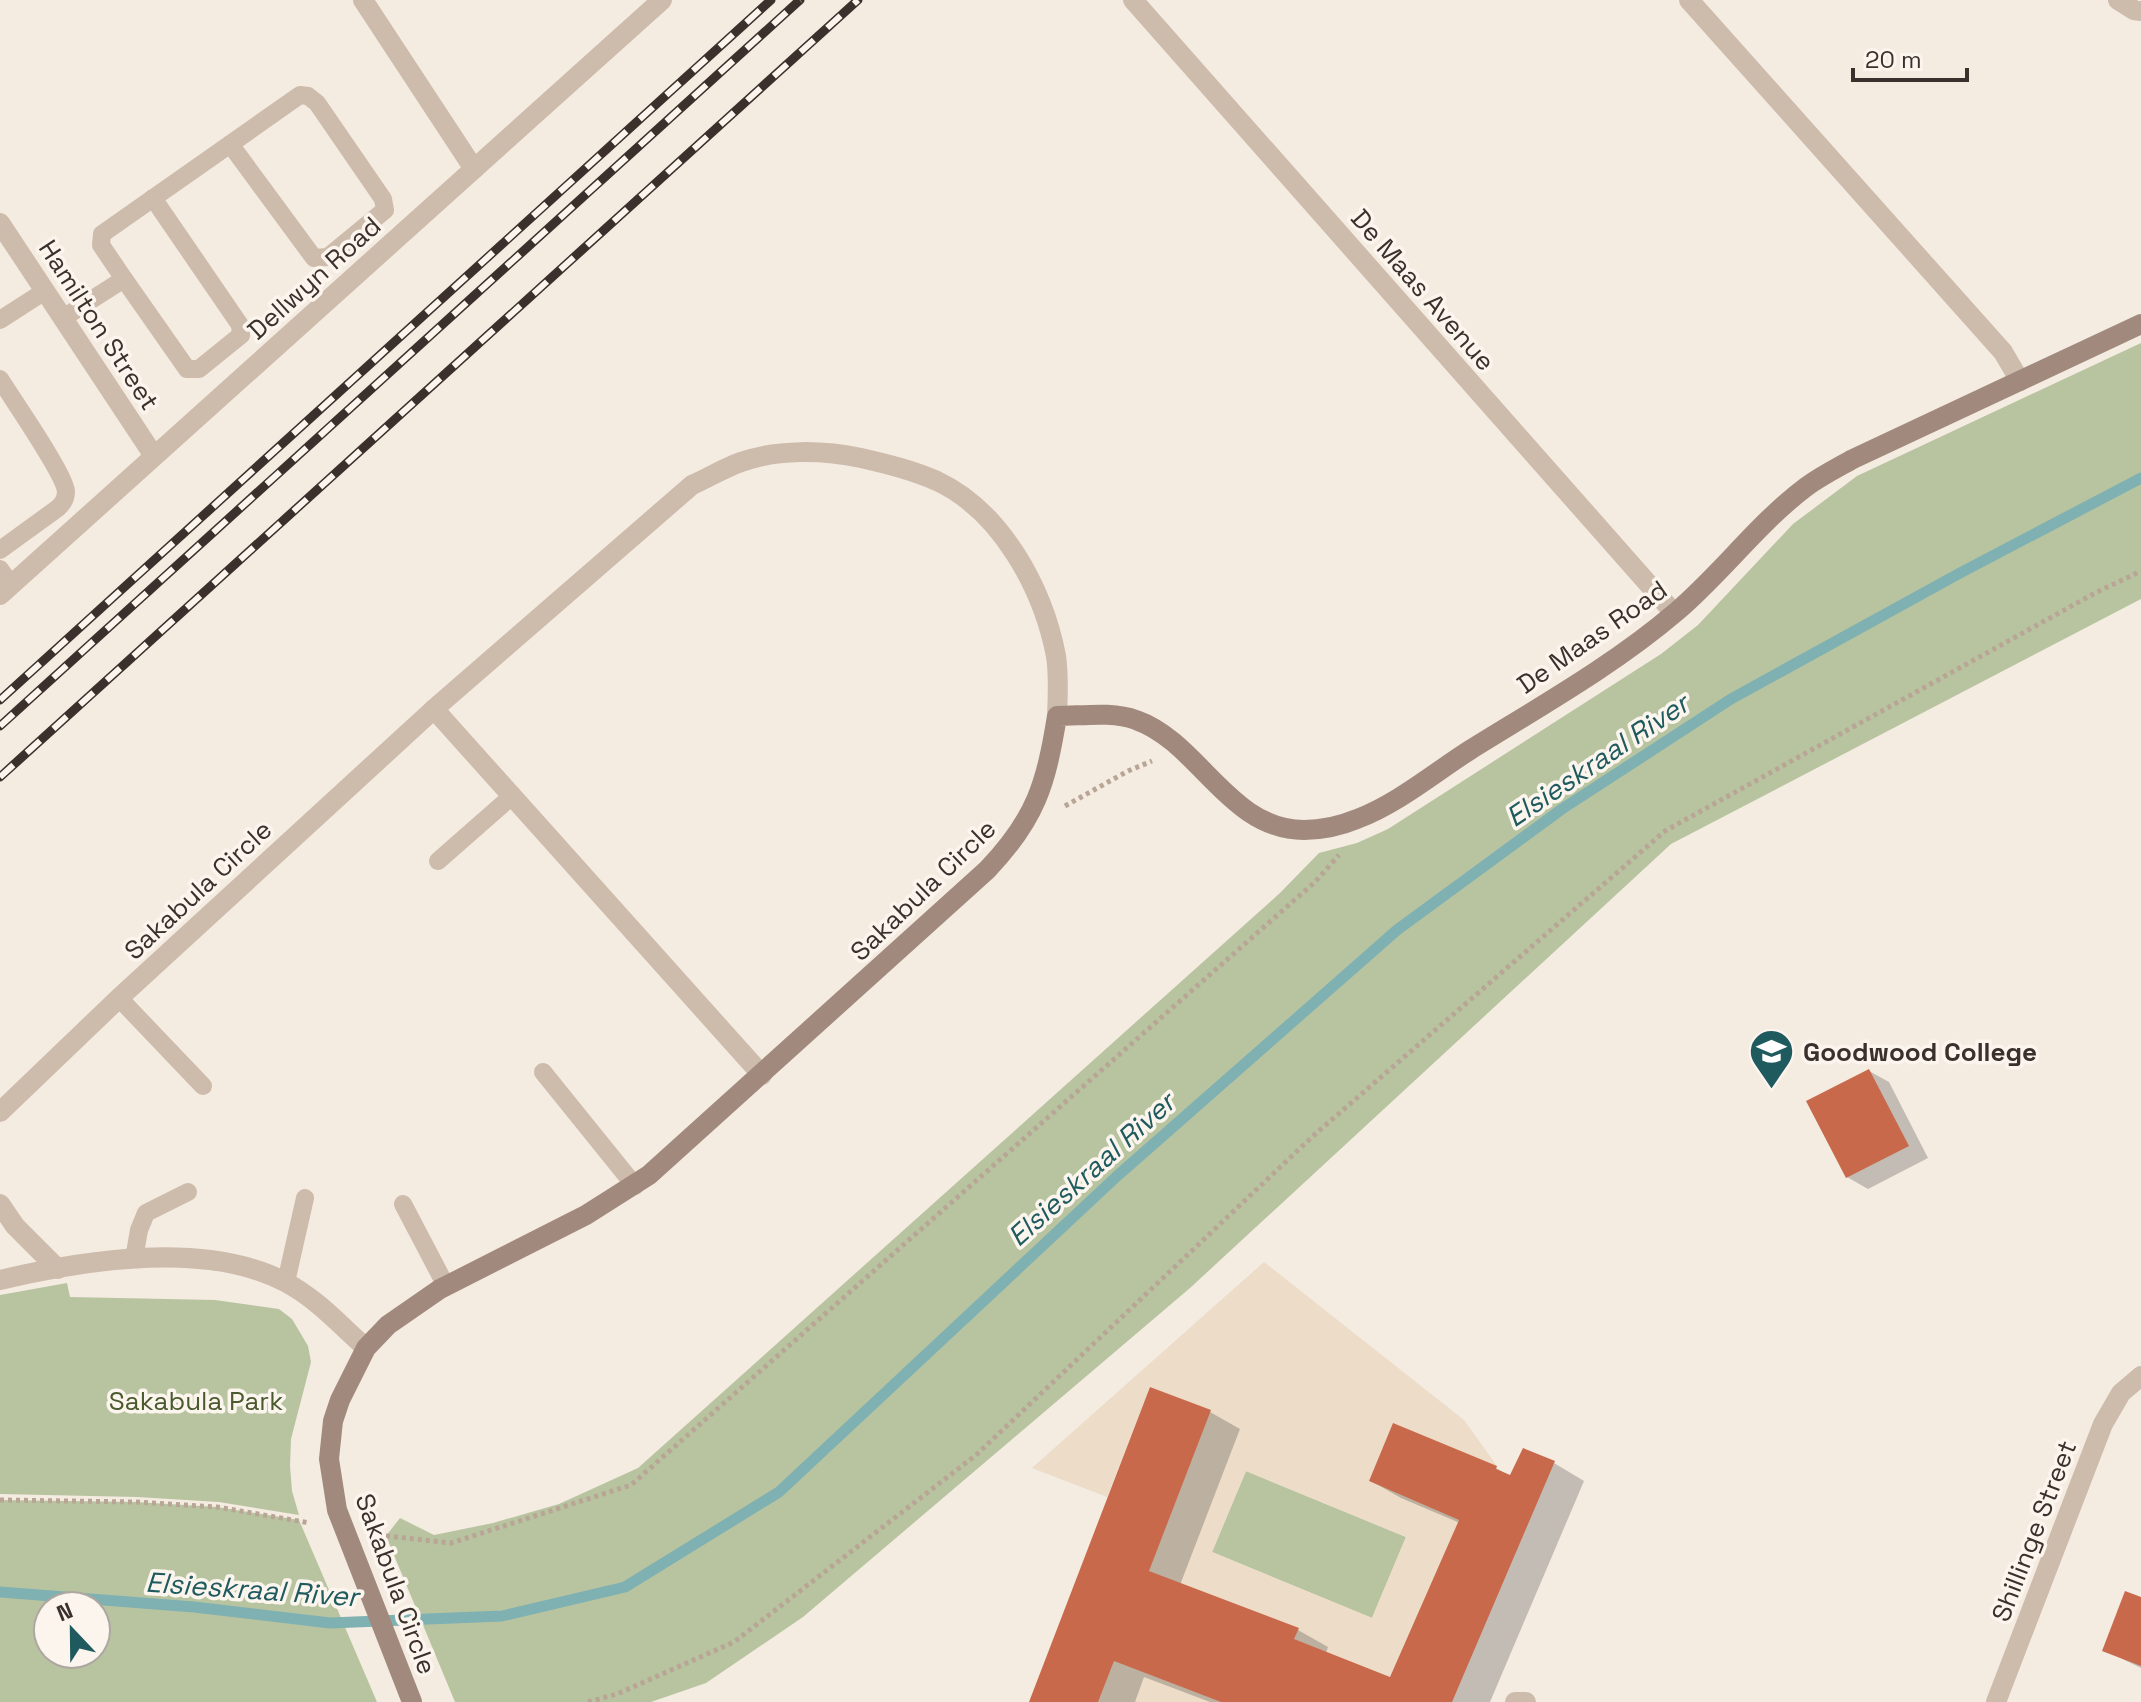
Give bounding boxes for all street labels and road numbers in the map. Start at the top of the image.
street label: De Maas Avenue [1343,202,1503,378]
street label: Dellwyn Road [240,209,388,347]
street label: Hamilton Street [31,233,167,417]
street label: De Maas Road [1510,573,1674,701]
street label: Sakabula Circle [843,812,1003,968]
street label: Sakabula Circle [117,813,279,967]
street label: Shillinge Street [1984,1436,2084,1626]
street label: Sakabula Circle [348,1489,444,1679]

